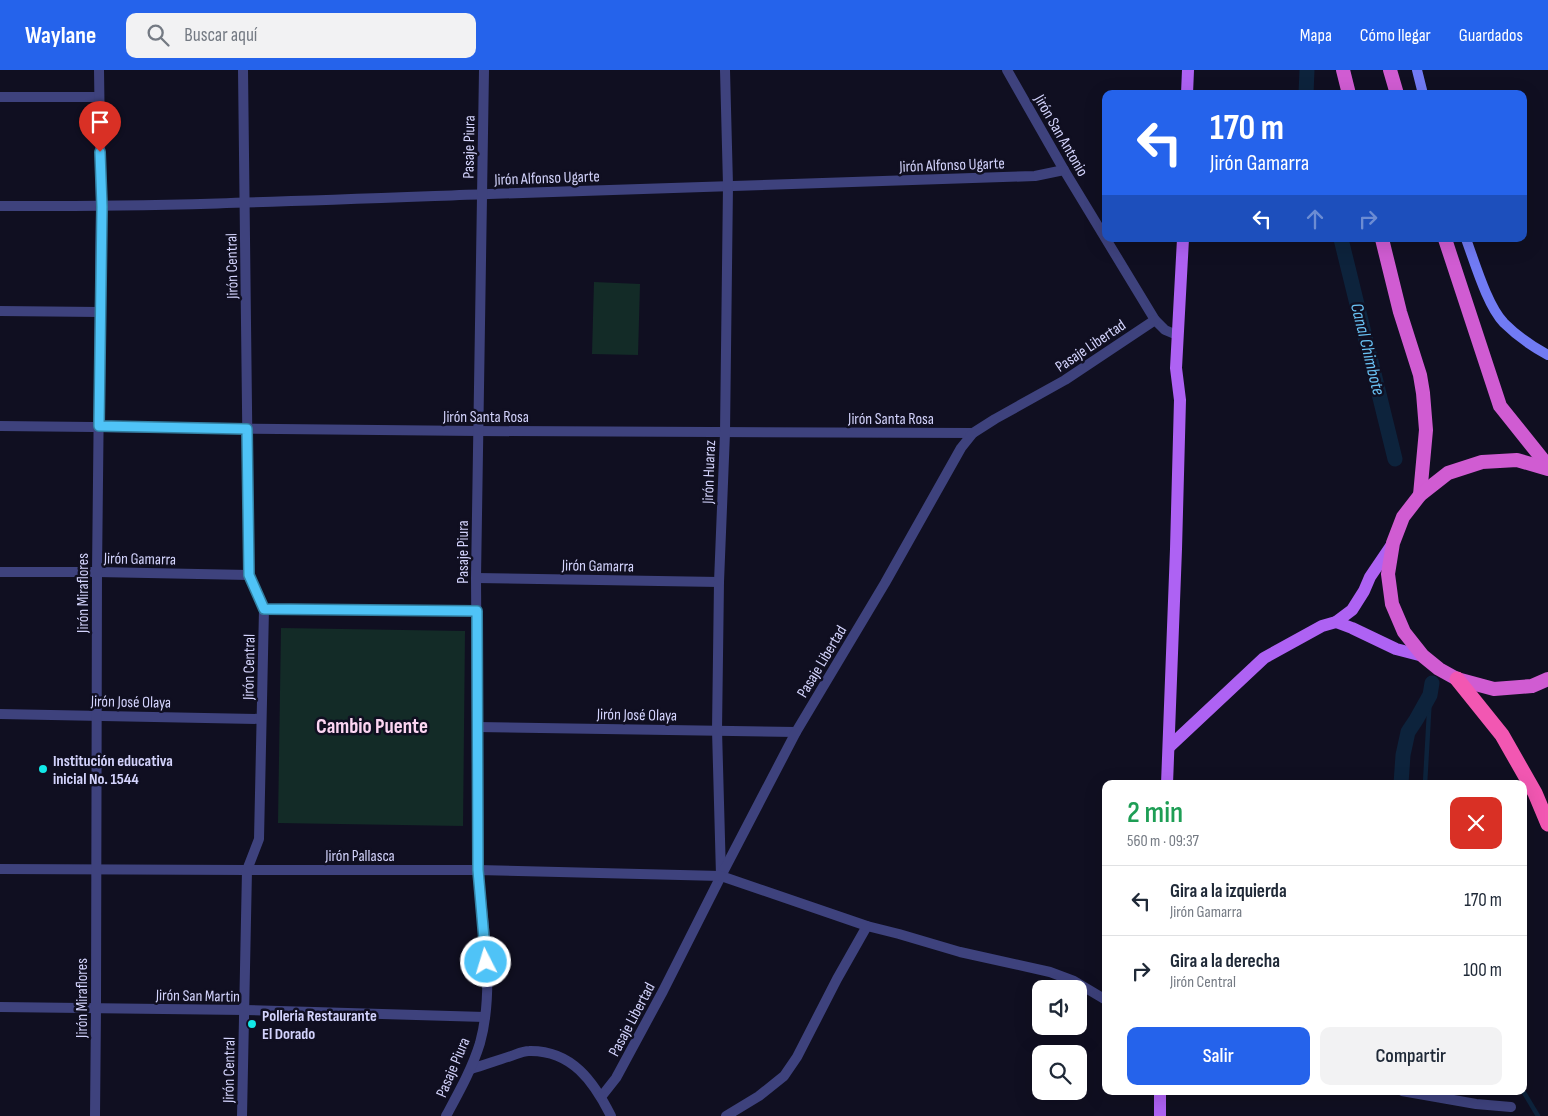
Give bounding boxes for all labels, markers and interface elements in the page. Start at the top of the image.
search box [126,13,476,58]
text: Waylane [25,21,96,50]
icon: search [144,21,172,49]
text: Buscar aquí [184,24,257,47]
text: Mapa [1300,25,1332,46]
text: Cómo llegar [1360,25,1431,46]
text: Guardados [1459,25,1523,46]
street label: Jirón San Antonio [1029,91,1092,180]
pin [79,101,121,152]
text: 170 m [1210,107,1284,150]
icon: arrive [86,108,114,136]
icon: left [1127,110,1192,175]
street label: Pasaje Piura [459,115,480,179]
text: Jirón Gamarra [1210,150,1309,177]
street label: Jirón Alfonso Ugarte [898,154,1005,177]
street label: Jirón Alfonso Ugarte [493,167,600,190]
icon: left [1248,205,1276,233]
icon: ahead [1301,205,1329,233]
icon: right [1354,205,1382,233]
street label: Jirón Central [222,233,243,300]
water label: Canal Chimbote [1346,301,1389,397]
street label: Pasaje Libertad [1052,316,1130,377]
street label: Jirón Santa Rosa [442,408,529,427]
street label: Jirón Santa Rosa [847,410,934,429]
street label: Jirón Huaraz [699,440,720,505]
street label: Pasaje Piura [454,520,473,584]
street label: Jirón Gamarra [103,549,176,570]
street label: Jirón Miraflores [74,553,93,634]
street label: Jirón Gamarra [561,556,634,577]
street label: Pasaje Libertad [793,622,851,701]
street label: Jirón Central [239,634,260,701]
street label: Jirón José Olaya [90,692,171,713]
street label: Jirón José Olaya [596,705,677,726]
district label: Cambio Puente [316,714,428,739]
place label: Institución educativa inicial No. 1544 [53,752,173,789]
marker: Institución educativa inicial No. 1544 [37,763,49,775]
text: 2 min [1127,795,1183,831]
button: close [1450,797,1502,849]
text: 560 m · 09:37 [1127,832,1199,851]
street label: Jirón Pallasca [324,847,395,866]
text: Gira a la izquierda [1170,880,1287,903]
icon: left [1127,887,1155,915]
text: 170 m [1464,889,1502,912]
text: Jirón Gamarra [1170,903,1242,922]
position arrow [459,935,511,987]
text: Gira a la derecha [1170,950,1280,973]
icon: right [1127,957,1155,985]
street label: Jirón Miraflores [73,958,92,1039]
text: 100 m [1463,959,1502,982]
text: Jirón Central [1170,973,1236,992]
street label: Pasaje Libertad [605,980,660,1060]
map controls [1032,980,1087,1100]
button: sound [1032,980,1087,1035]
street label: Jirón San Martin [155,986,240,1007]
place label: Polleria Restaurante El Dorado [262,1007,377,1044]
marker: Polleria Restaurante El Dorado [246,1018,258,1030]
button: Salir [1127,1027,1310,1085]
button: Compartir [1320,1027,1502,1085]
street label: Pasaje Piura [432,1035,474,1100]
street label: Jirón Central [219,1037,240,1104]
button: search [1032,1045,1087,1100]

